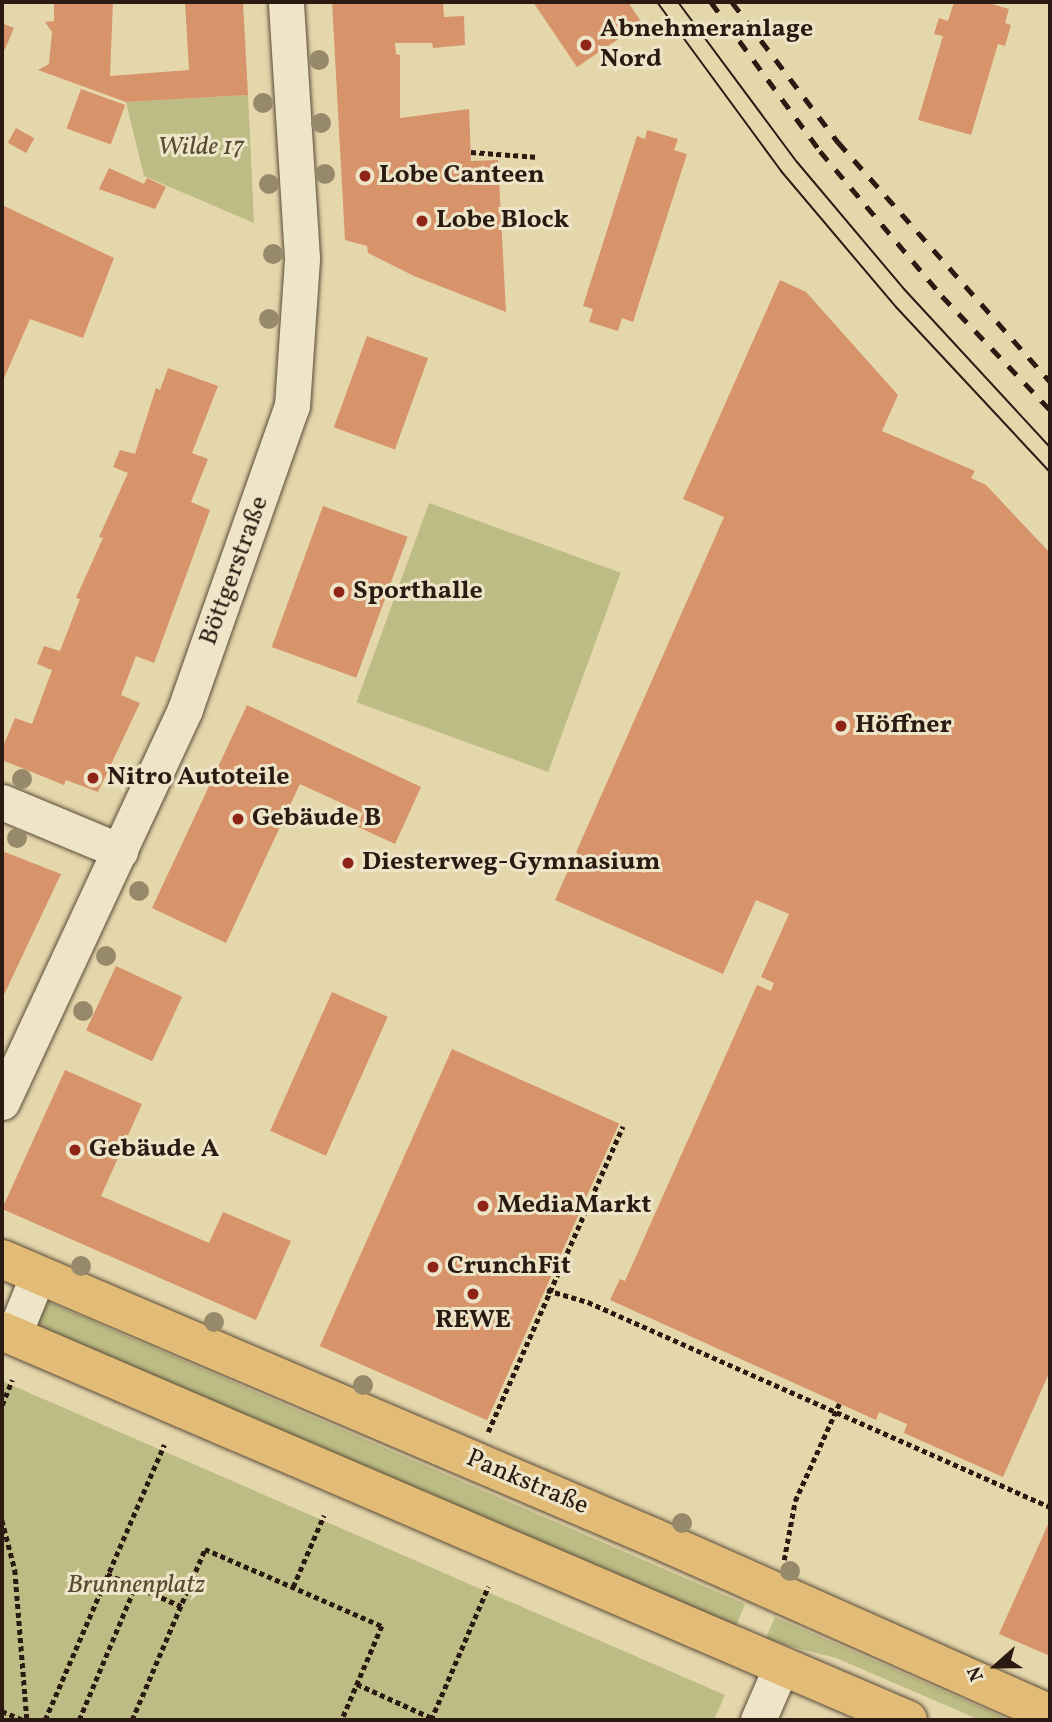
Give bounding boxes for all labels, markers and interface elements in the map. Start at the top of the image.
place label: Abnehmeranlage Nord [600,14,813,76]
marker: Abnehmeranlage Nord [578,37,594,53]
park label: Wilde 17 [157,132,245,164]
place label: Lobe Canteen [379,160,545,192]
marker: Lobe Canteen [357,168,373,184]
place label: Lobe Block [436,205,569,237]
marker: Lobe Block [414,213,430,229]
street label: Böttgerstraße [194,492,276,650]
place label: Sporthalle [353,576,483,608]
marker: Sporthalle [331,584,347,600]
place label: Höffner [855,710,952,742]
marker: Höffner [833,718,849,734]
place label: Nitro Autoteile [107,762,290,794]
marker: Nitro Autoteile [85,770,101,786]
place label: Gebäude B [252,803,381,835]
marker: Gebäude B [230,811,246,827]
place label: Diesterweg-Gymnasium [362,847,660,879]
marker: Diesterweg-Gymnasium [340,855,356,871]
place label: Gebäude A [89,1134,219,1166]
marker: Gebäude A [67,1142,83,1158]
place label: MediaMarkt [497,1190,651,1222]
marker: MediaMarkt [475,1198,491,1214]
place label: CrunchFit [447,1251,571,1283]
marker: CrunchFit [425,1259,441,1275]
marker: REWE [465,1286,481,1302]
place label: REWE [435,1305,511,1337]
street label: Pankstraße [461,1443,593,1523]
park label: Brunnenplatz [67,1570,205,1602]
north arrow [961,1631,1031,1701]
text: N [962,1662,991,1685]

